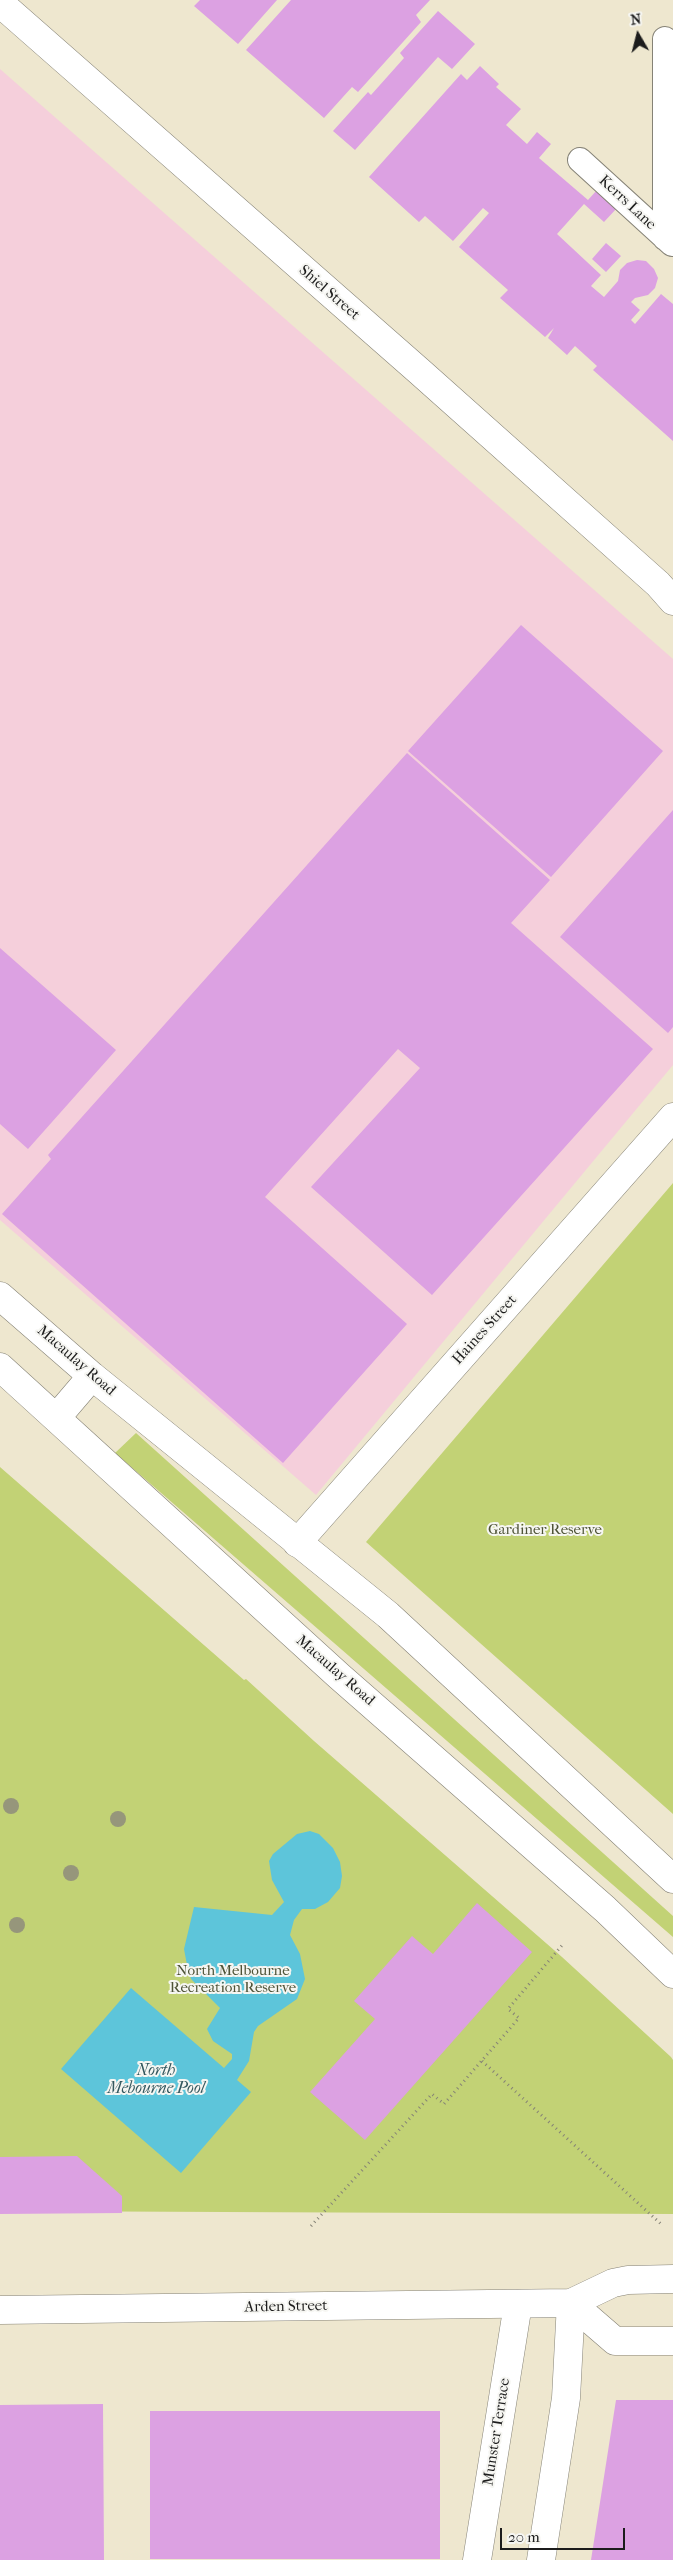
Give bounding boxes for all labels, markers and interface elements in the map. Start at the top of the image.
north arrow [613,10,663,60]
text: N [629,10,642,29]
street label: Kerrs Lane [595,172,659,234]
street label: Shiel Street [295,262,363,324]
street label: Haines Street [449,1291,521,1369]
street label: Macaulay Road [33,1322,119,1400]
park label: Gardiner Reserve [488,1521,602,1539]
street label: Macaulay Road [292,1632,378,1710]
park label: North Melbourne Recreation Reserve [170,1962,296,1997]
water label: North Mebourne Pool [107,2061,205,2099]
street label: Arden Street [244,2297,328,2317]
street label: Munster Terrace [480,2377,514,2487]
scale bar [503,2518,628,2550]
text: 20 m [508,2528,540,2546]

